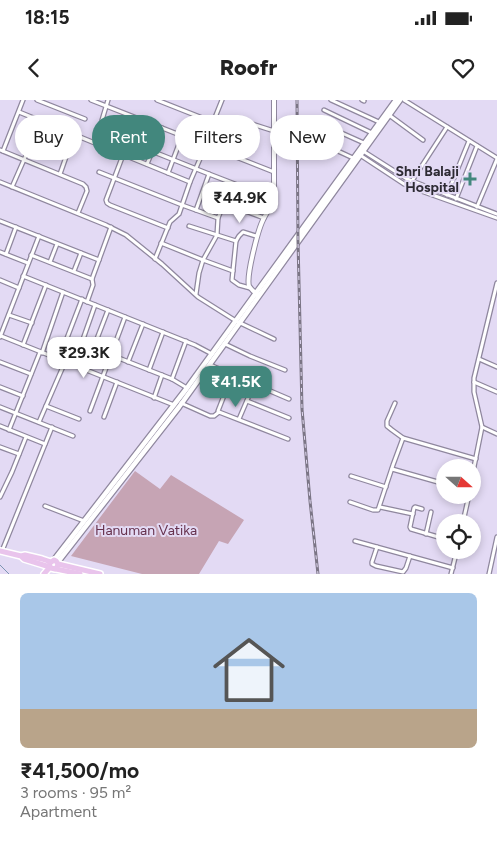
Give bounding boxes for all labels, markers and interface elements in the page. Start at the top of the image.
text: 18:15 [25,6,69,29]
icon: back [20,54,48,82]
text: Roofr [220,54,277,81]
icon: heart [449,54,477,82]
chip: Buy [15,115,82,160]
chip: Rent [92,115,165,160]
chip: Filters [175,115,260,160]
chip: New [270,115,344,160]
place label: Shri Balaji Hospital [396,163,459,196]
marker: Shri Balaji Hospital [463,172,477,186]
pin: ₹44.9K [199,182,281,224]
text: ₹44.9K [213,188,267,207]
pin: ₹29.3K [43,336,125,379]
text: ₹29.3K [58,343,110,362]
pin: ₹41.5K [195,366,277,408]
text: ₹41.5K [211,372,261,391]
north arrow [436,459,481,504]
map controls [436,459,481,559]
button: locate [436,514,481,559]
park label: Hanuman Vatika [95,522,197,539]
icon: home [204,625,294,715]
text: ₹41,500/mo [20,758,139,783]
text: 3 rooms · 95 m² [20,783,131,802]
text: Apartment [20,802,97,821]

